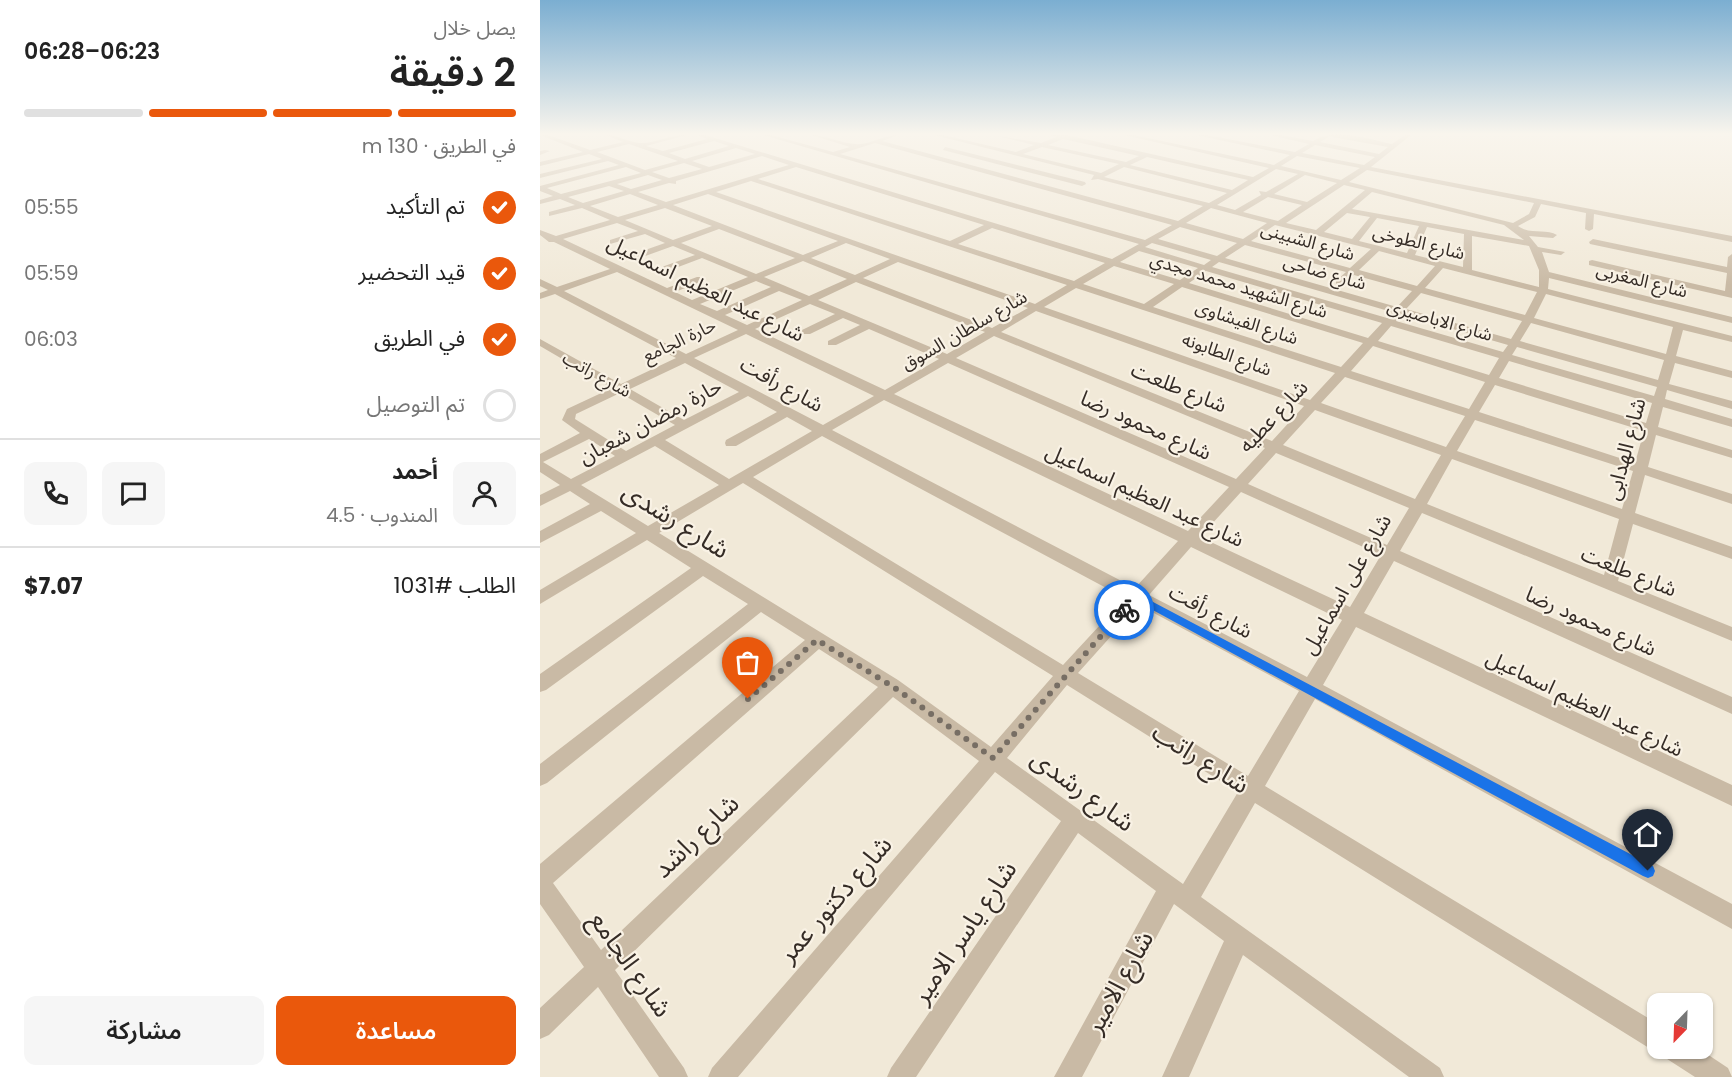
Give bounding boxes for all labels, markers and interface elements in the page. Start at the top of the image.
text: يصل خلال [433,14,516,42]
text: 06:23–06:28 [24,36,160,67]
text: 2 دقيقة [390,45,516,100]
text: في الطريق · 130 m [362,132,516,160]
text: تم التأكيد [386,191,465,222]
icon: check [483,191,516,224]
text: 05:55 [24,193,79,221]
street label: شارع الشبينى [1258,216,1358,268]
street label: شارع الطوخى [1370,219,1468,267]
street label: شارع عبد العظيم اسماعيل [602,228,809,349]
street label: شارع الشهيد محمد مجدي [1147,246,1331,326]
street label: شارع ضاحى [1280,248,1369,298]
text: قيد التحضير [358,257,465,288]
icon: check [483,257,516,290]
street label: شارع المغربى [1593,257,1690,305]
text: 05:59 [24,259,79,287]
street label: شارع سلطان السوق [897,284,1032,378]
street label: شارع الاباصيرى [1384,293,1496,349]
street label: شارع الفيشاوى [1192,294,1302,352]
street label: حارة الجامع [638,312,721,370]
text: في الطريق [374,323,465,354]
icon: check [483,323,516,356]
text: 06:03 [24,325,78,353]
street label: شارع الطابونه [1178,326,1275,384]
street label: شارع راتب [557,345,636,405]
street label: شارع رأفت [735,349,829,420]
street label: شارع طلعت [1126,355,1231,420]
street label: حارة رمضان شعبان [573,371,727,471]
street label: شارع عطيه [1232,373,1315,460]
street label: شارع محمود رضا [1075,383,1216,468]
text: تم التوصيل [367,389,465,420]
street label: شارع الهدابى [1597,395,1654,504]
street label: شارع عبد العظيم اسماعيل [1041,436,1249,555]
text: أحمد [392,456,438,487]
button: phone [24,462,87,525]
button: chat [102,462,165,525]
button: person [453,462,516,525]
street label: شارع رشدى [615,473,737,568]
text: المندوب · 4.5 [326,501,438,529]
street label: شارع على اسماعيل [1294,508,1399,660]
street label: شارع طلعت [1576,539,1681,604]
text: الطلب #1031 [394,570,516,601]
text: $7.07 [24,571,83,602]
street label: شارع رأفت [1164,577,1258,646]
street label: شارع محمود رضا [1520,579,1661,664]
courier [1094,580,1154,640]
icon: bike [1108,594,1141,627]
pin [722,637,773,699]
street label: شارع عبد العظيم اسماعيل [1481,643,1688,764]
icon: bag [731,646,764,679]
street label: شارع راتب [1145,714,1257,803]
street label: شارع رشدى [1023,740,1142,841]
street label: شارع راشد [645,786,748,887]
pin [1622,809,1673,871]
icon: home [1631,818,1664,851]
street label: شارع دكتور عمر [769,828,901,972]
street label: شارع ياسر الامير [902,853,1026,1012]
street label: شارع الجامع [580,904,681,1026]
street label: شارع الامير [1075,924,1163,1041]
north arrow [1647,993,1713,1059]
map controls [1647,993,1713,1059]
button: مشاركة [24,996,264,1065]
button: مساعدة [276,996,516,1065]

